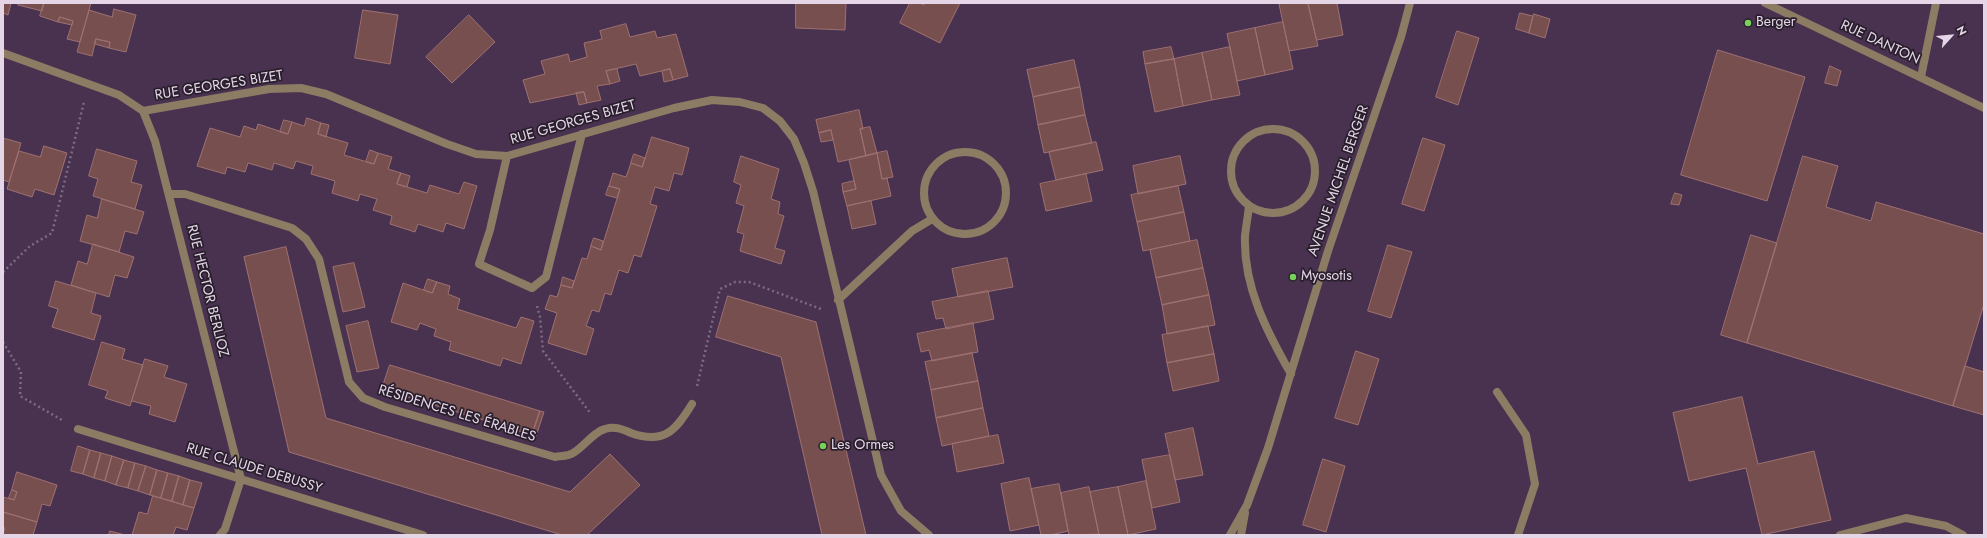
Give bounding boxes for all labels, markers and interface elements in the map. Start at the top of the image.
place label: Berger [1756,15,1796,31]
north arrow [1931,16,1971,56]
street label: RUE DANTON [1838,17,1922,69]
marker: Berger [1743,18,1753,28]
text: N [1953,23,1971,38]
street label: RUE GEORGES BIZET [154,68,284,104]
street label: RUE GEORGES BIZET [508,97,638,149]
street label: AVENUE MICHEL BERGER [1305,103,1373,259]
street label: RUE HECTOR BERLIOZ [182,223,232,359]
place label: Myosotis [1301,269,1352,285]
marker: Myosotis [1288,272,1298,282]
street label: RÉSIDENCES LES ÉRABLES [376,382,538,446]
place label: Les Ormes [831,438,894,454]
street label: RUE CLAUDE DEBUSSY [184,440,324,498]
marker: Les Ormes [818,441,828,451]

